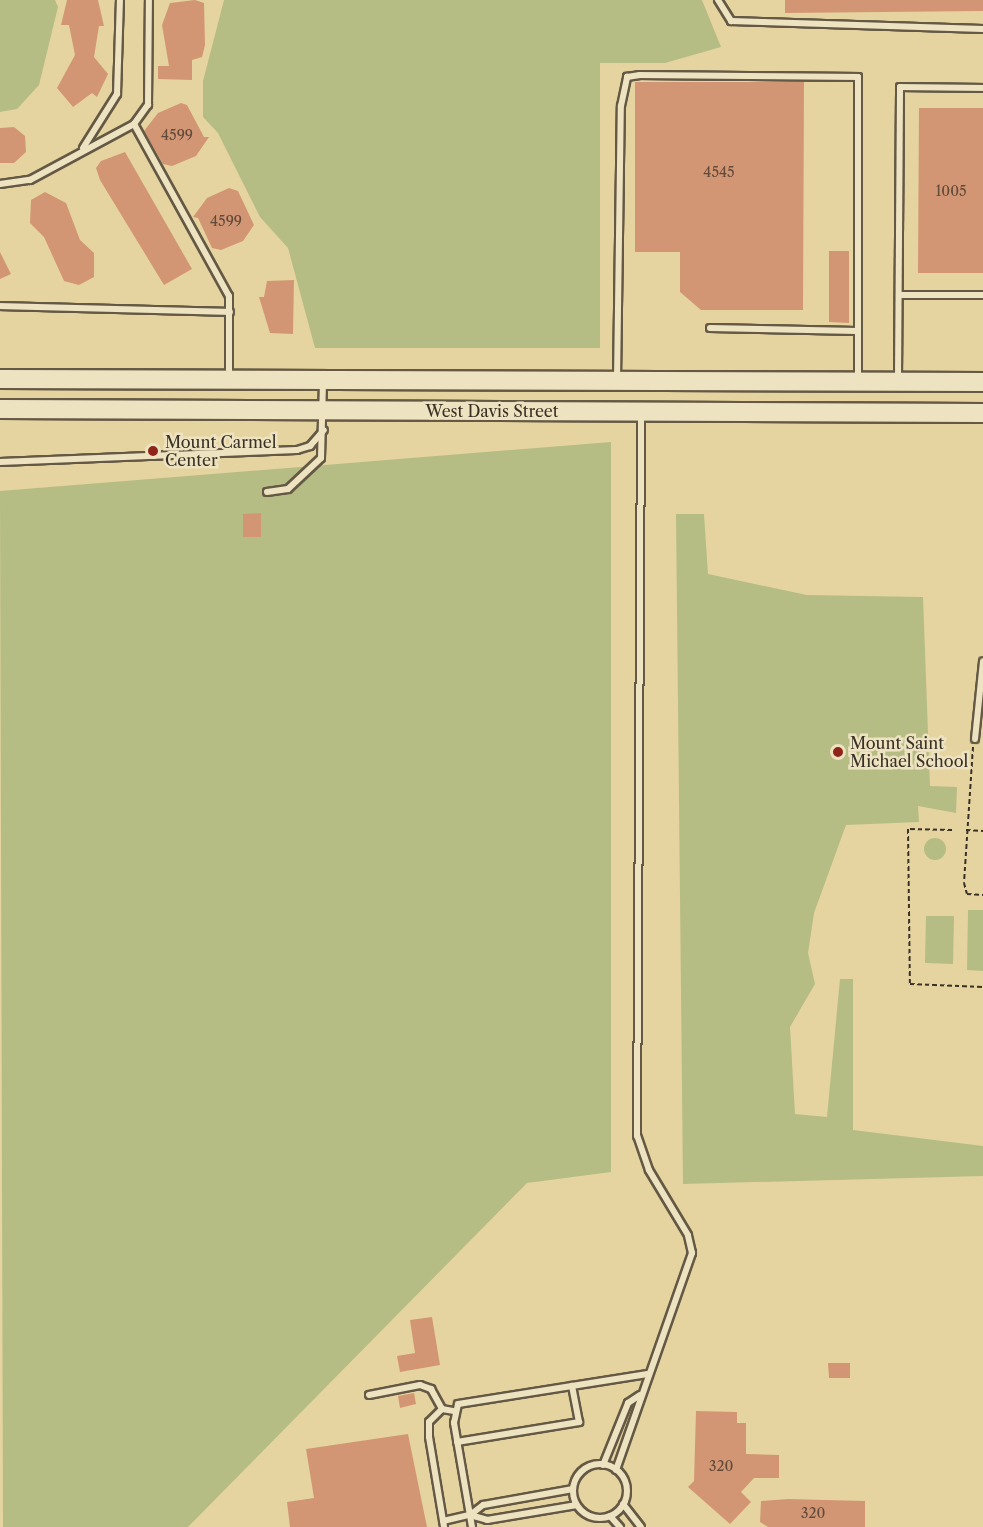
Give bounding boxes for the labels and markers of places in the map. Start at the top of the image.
place label: Mount Carmel Center [165,432,276,470]
marker: Mount Carmel Center [146,444,160,458]
place label: Mount Saint Michael School [850,733,968,771]
marker: Mount Saint Michael School [831,745,845,759]

